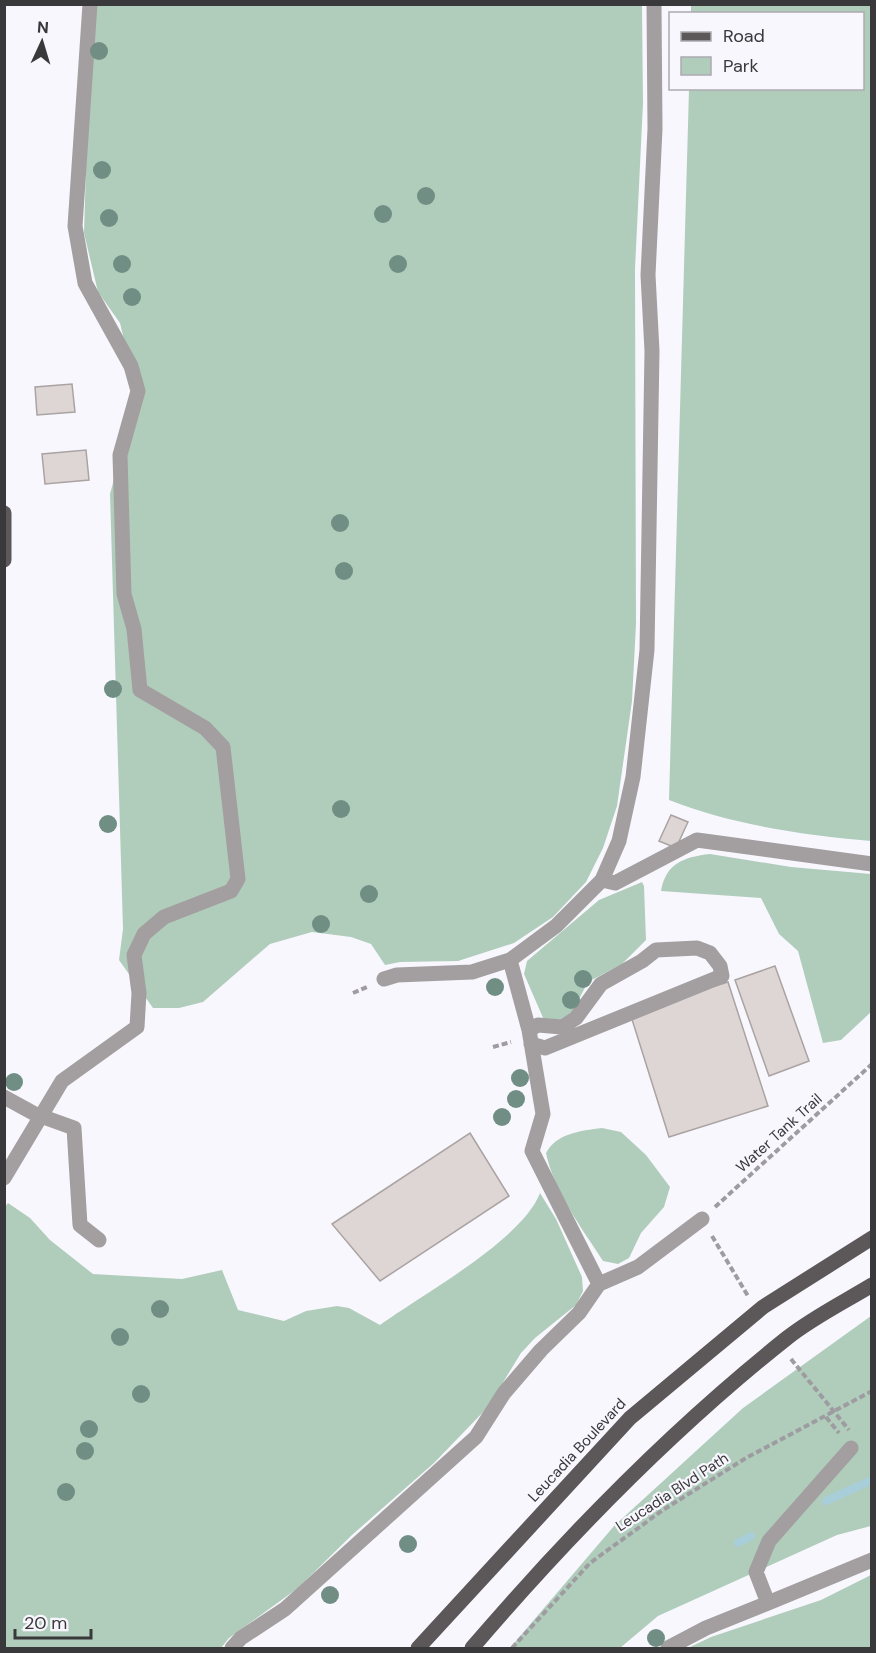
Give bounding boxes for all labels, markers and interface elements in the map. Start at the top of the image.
north arrow [12,12,72,72]
legend [669,12,864,90]
text: N [36,17,50,38]
text: Road [723,24,765,48]
text: Park [723,54,759,78]
street label: Water Tank Trail [732,1089,826,1177]
street label: Leucadia Boulevard [524,1394,630,1506]
street label: Leucadia Blvd Path [612,1448,732,1536]
scale bar [15,1602,92,1640]
text: 20 m [24,1611,67,1635]

